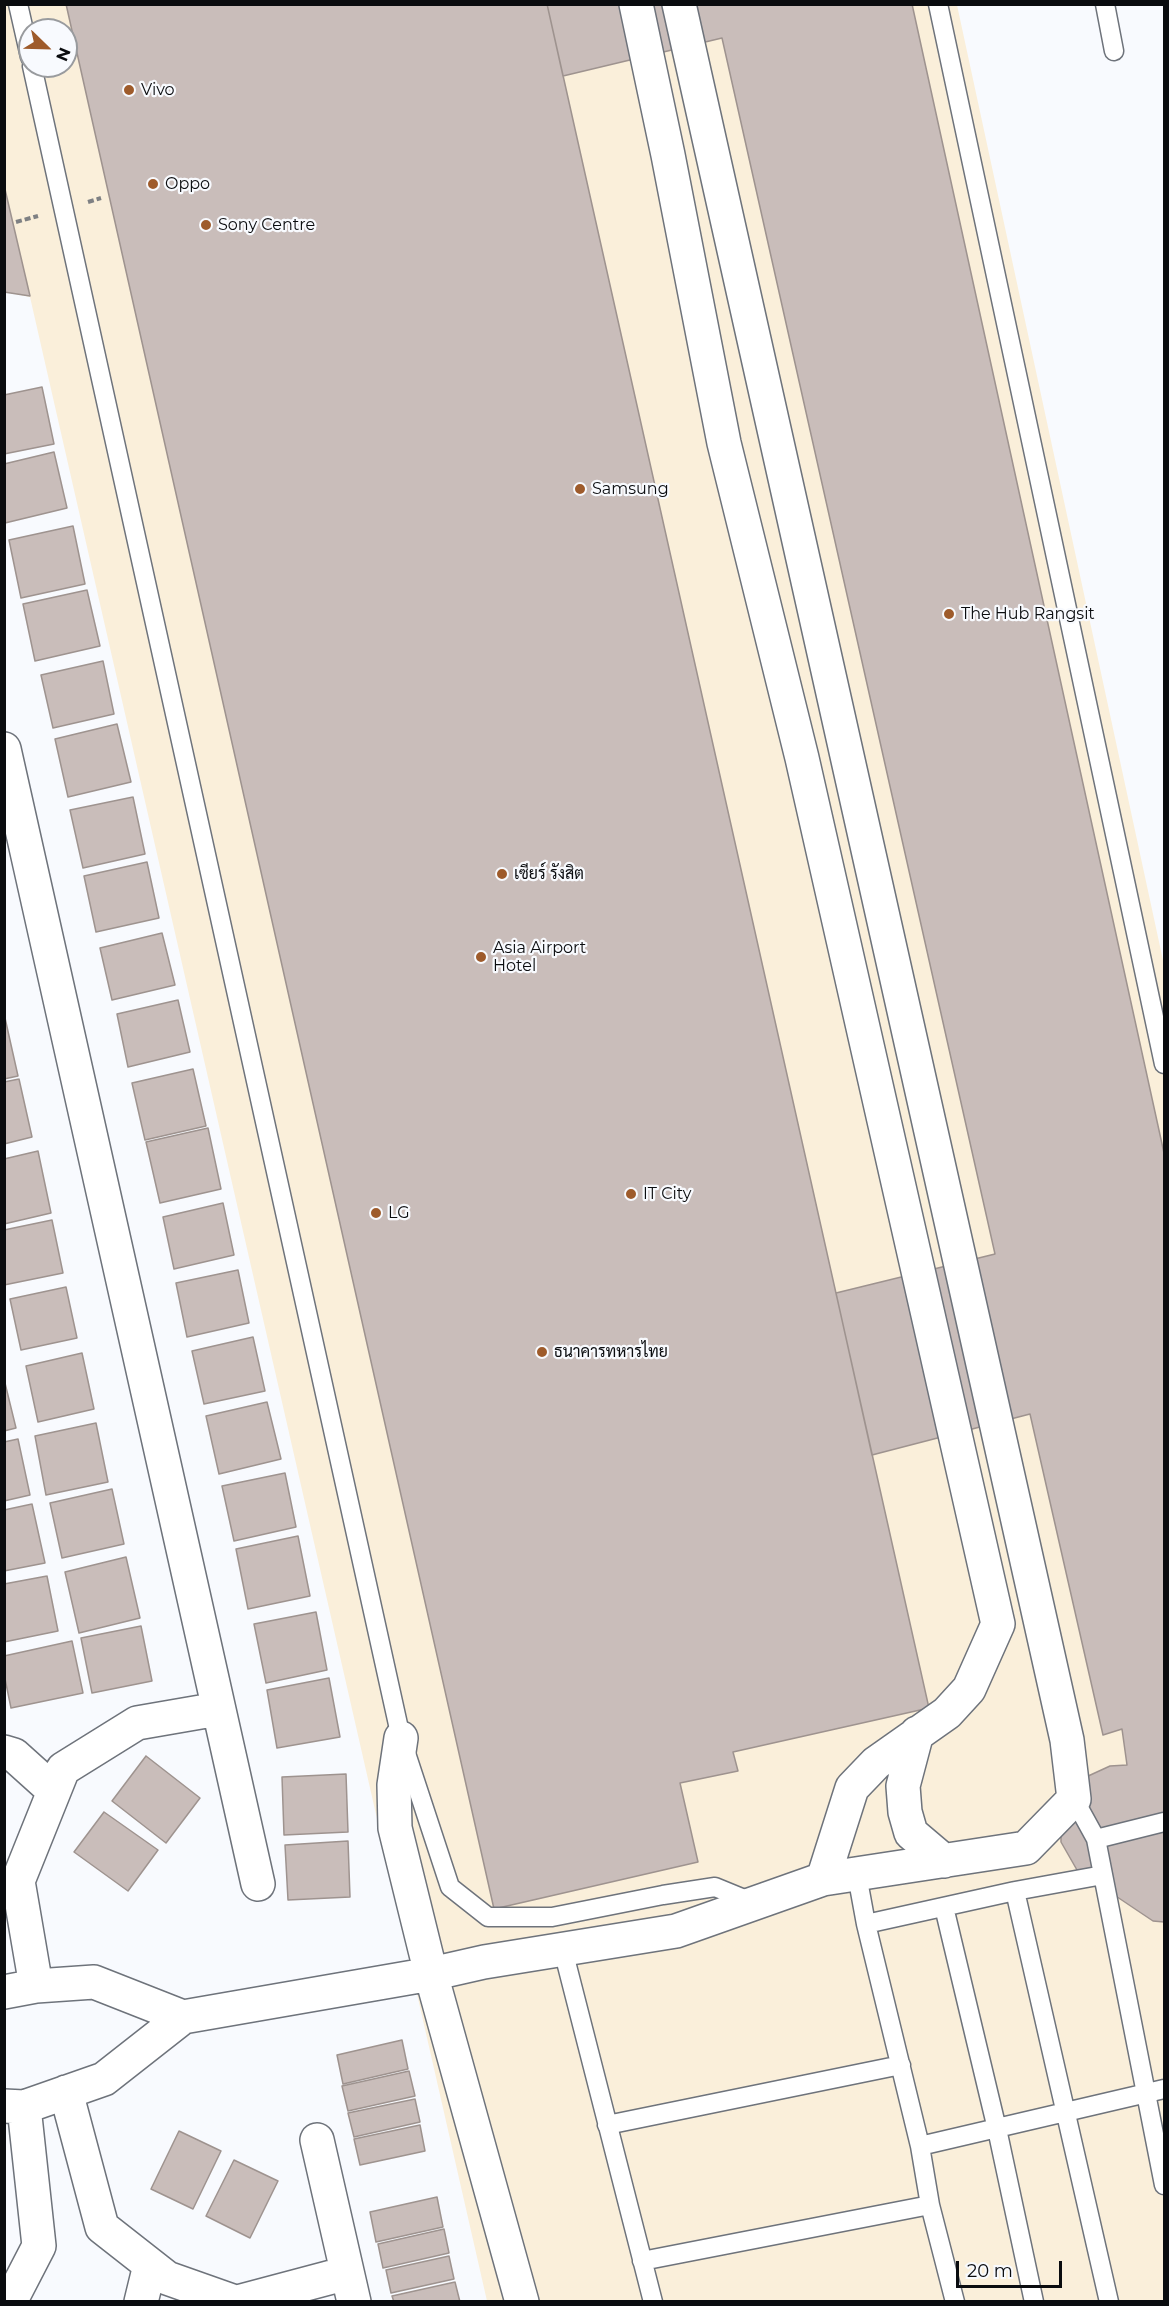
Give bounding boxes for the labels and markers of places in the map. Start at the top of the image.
place label: Vivo [141,80,175,100]
marker: Vivo [122,83,136,97]
place label: Oppo [165,174,210,194]
marker: Oppo [146,177,160,191]
place label: Sony Centre [218,215,315,235]
marker: Sony Centre [199,218,213,232]
place label: Samsung [592,479,669,499]
marker: Samsung [573,482,587,496]
place label: The Hub Rangsit [961,604,1095,624]
marker: The Hub Rangsit [942,607,956,621]
place label: เซียร์ รังสิต [514,864,584,884]
marker: เซียร์ รังสิต [495,867,509,881]
place label: Asia Airport Hotel [493,938,586,976]
marker: Asia Airport Hotel [474,950,488,964]
place label: IT City [643,1184,691,1204]
marker: IT City [624,1187,638,1201]
place label: LG [388,1203,410,1223]
marker: LG [369,1206,383,1220]
place label: ธนาคารทหารไทย [554,1342,668,1362]
marker: ธนาคารทหารไทย [535,1345,549,1359]

